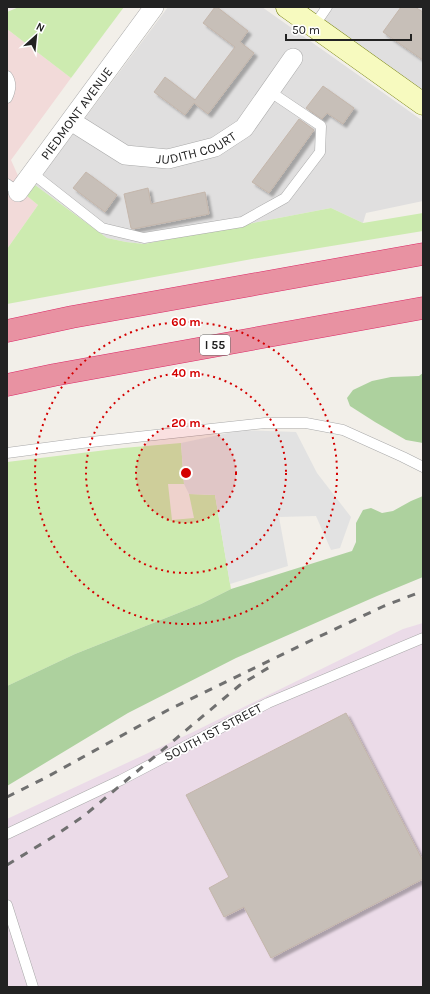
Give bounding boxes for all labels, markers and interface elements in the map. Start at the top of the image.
north arrow [16,16,56,56]
scale bar [286,16,411,42]
text: N [34,20,47,35]
text: 50 m [292,23,320,37]
street label: PIEDMONT AVENUE [37,64,115,162]
street label: JUDITH COURT [156,128,239,167]
text: 60 m [171,315,201,329]
road number: I 55 [200,335,230,355]
text: 40 m [171,366,201,380]
text: 20 m [171,416,201,430]
centre of rings [179,466,193,480]
street label: SOUTH 1ST STREET [162,700,265,764]

